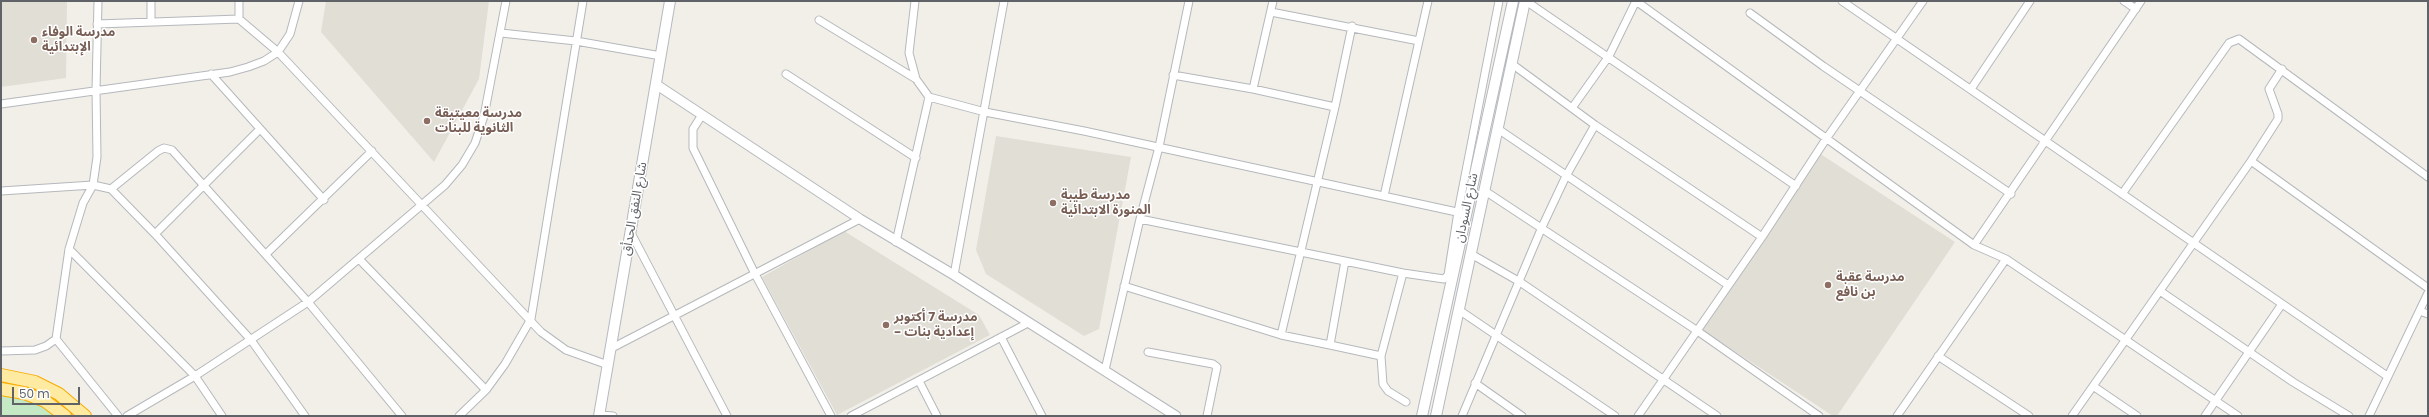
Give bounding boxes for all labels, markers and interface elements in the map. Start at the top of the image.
place label: مدرسة الوفاء الإبتدائية [42,25,115,56]
marker: مدرسة الوفاء الإبتدائية [29,35,39,45]
place label: مدرسة معيتيقة الثانوية للبنات [435,106,522,137]
marker: مدرسة معيتيقة الثانوية للبنات [422,116,432,126]
street label: شارع النفق الحدأق [619,161,651,257]
street label: شارع السودان [1452,172,1482,244]
place label: مدرسة طيبة المنورة الابتدائية [1061,188,1151,219]
marker: مدرسة طيبة المنورة الابتدائية [1048,198,1058,208]
place label: مدرسة عقبة بن نافع [1836,270,1905,301]
marker: مدرسة عقبة بن نافع [1823,280,1833,290]
place label: مدرسة 7 أكتوبر - إعدادية بنات [894,310,977,341]
marker: مدرسة 7 أكتوبر - إعدادية بنات [881,320,891,330]
scale bar [14,379,82,405]
text: 50 m [19,385,50,402]

